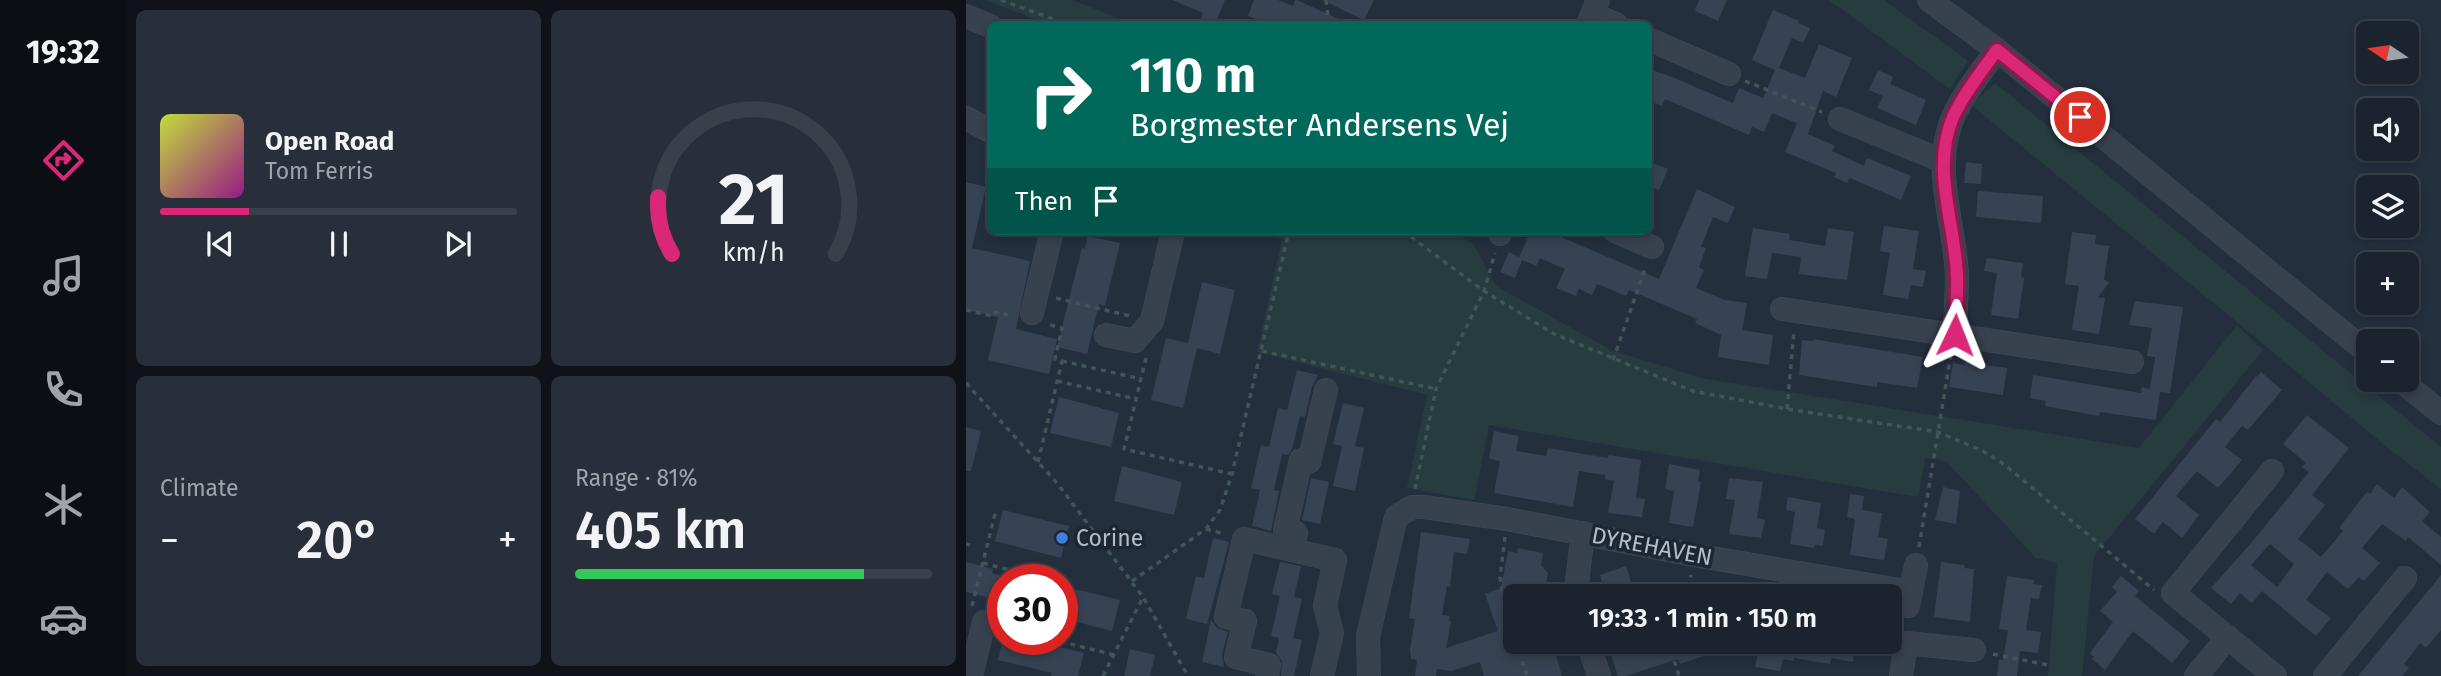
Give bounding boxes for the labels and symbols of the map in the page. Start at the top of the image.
north arrow [2356,21,2418,84]
pin [2050,87,2110,147]
position arrow [1918,298,1992,372]
street label: DYREHAVEN [1589,521,1715,571]
place label: Corine [1076,524,1143,552]
marker: Corine [1054,530,1070,546]
speed limit sign: 30 [987,564,1078,655]

